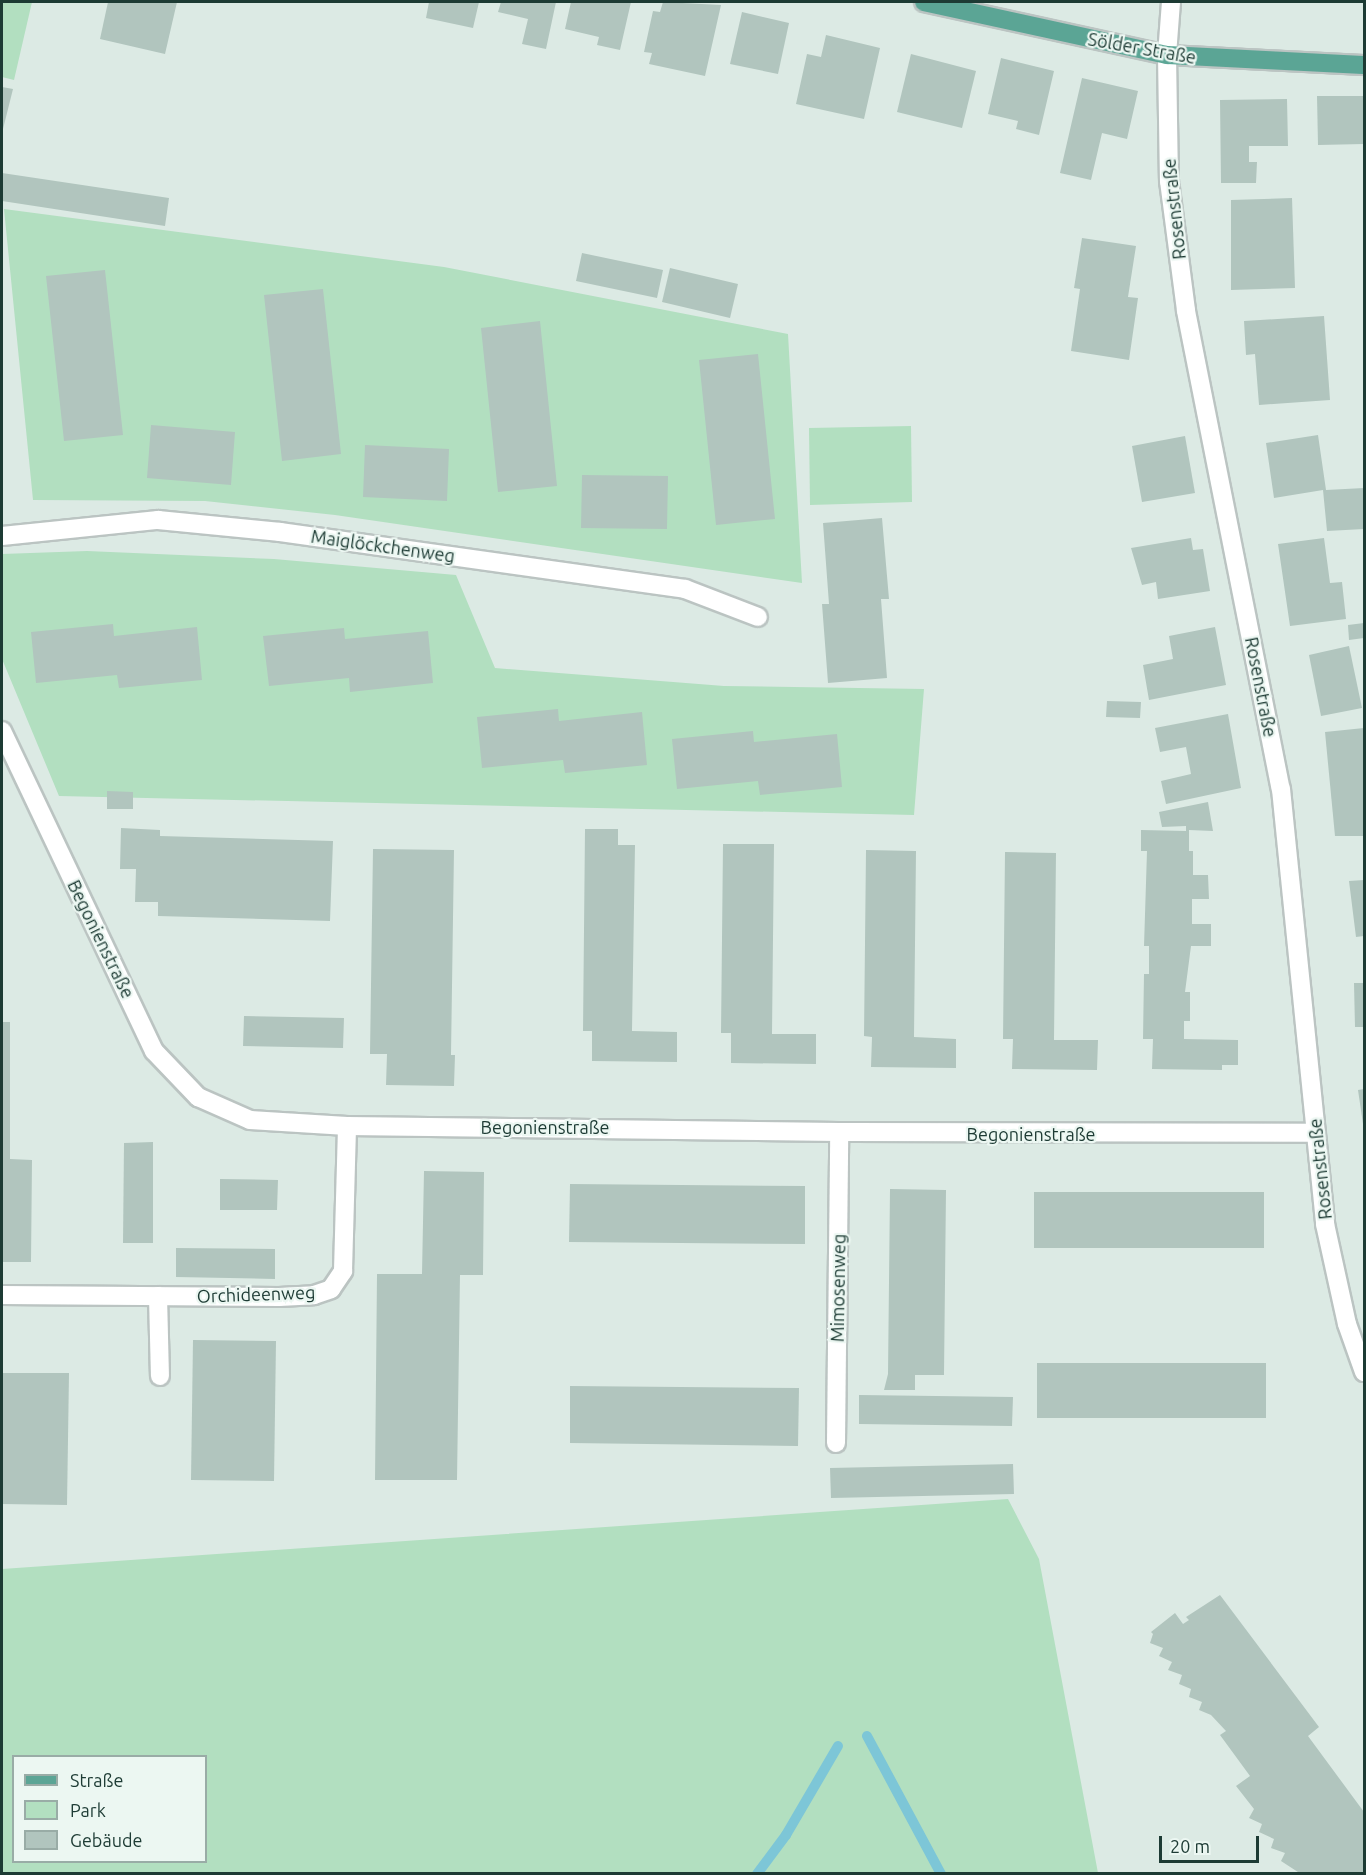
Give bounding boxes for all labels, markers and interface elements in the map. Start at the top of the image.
street label: Sölder Straße [1086,28,1198,68]
street label: Rosenstraße [1158,157,1190,261]
street label: Maiglöckchenweg [310,525,456,567]
street label: Rosenstraße [1241,635,1281,739]
street label: Begonienstraße [63,876,139,1002]
street label: Begonienstraße [481,1116,609,1138]
street label: Rosenstraße [1304,1117,1336,1221]
street label: Begonienstraße [967,1123,1095,1145]
street label: Mimosenweg [826,1234,850,1342]
street label: Orchideenweg [196,1281,316,1307]
legend [12,1755,207,1863]
text: Straße [70,1770,123,1790]
text: Park [70,1800,106,1820]
scale bar [1162,1824,1262,1862]
text: Gebäude [70,1830,142,1850]
text: 20 m [1170,1836,1210,1856]

